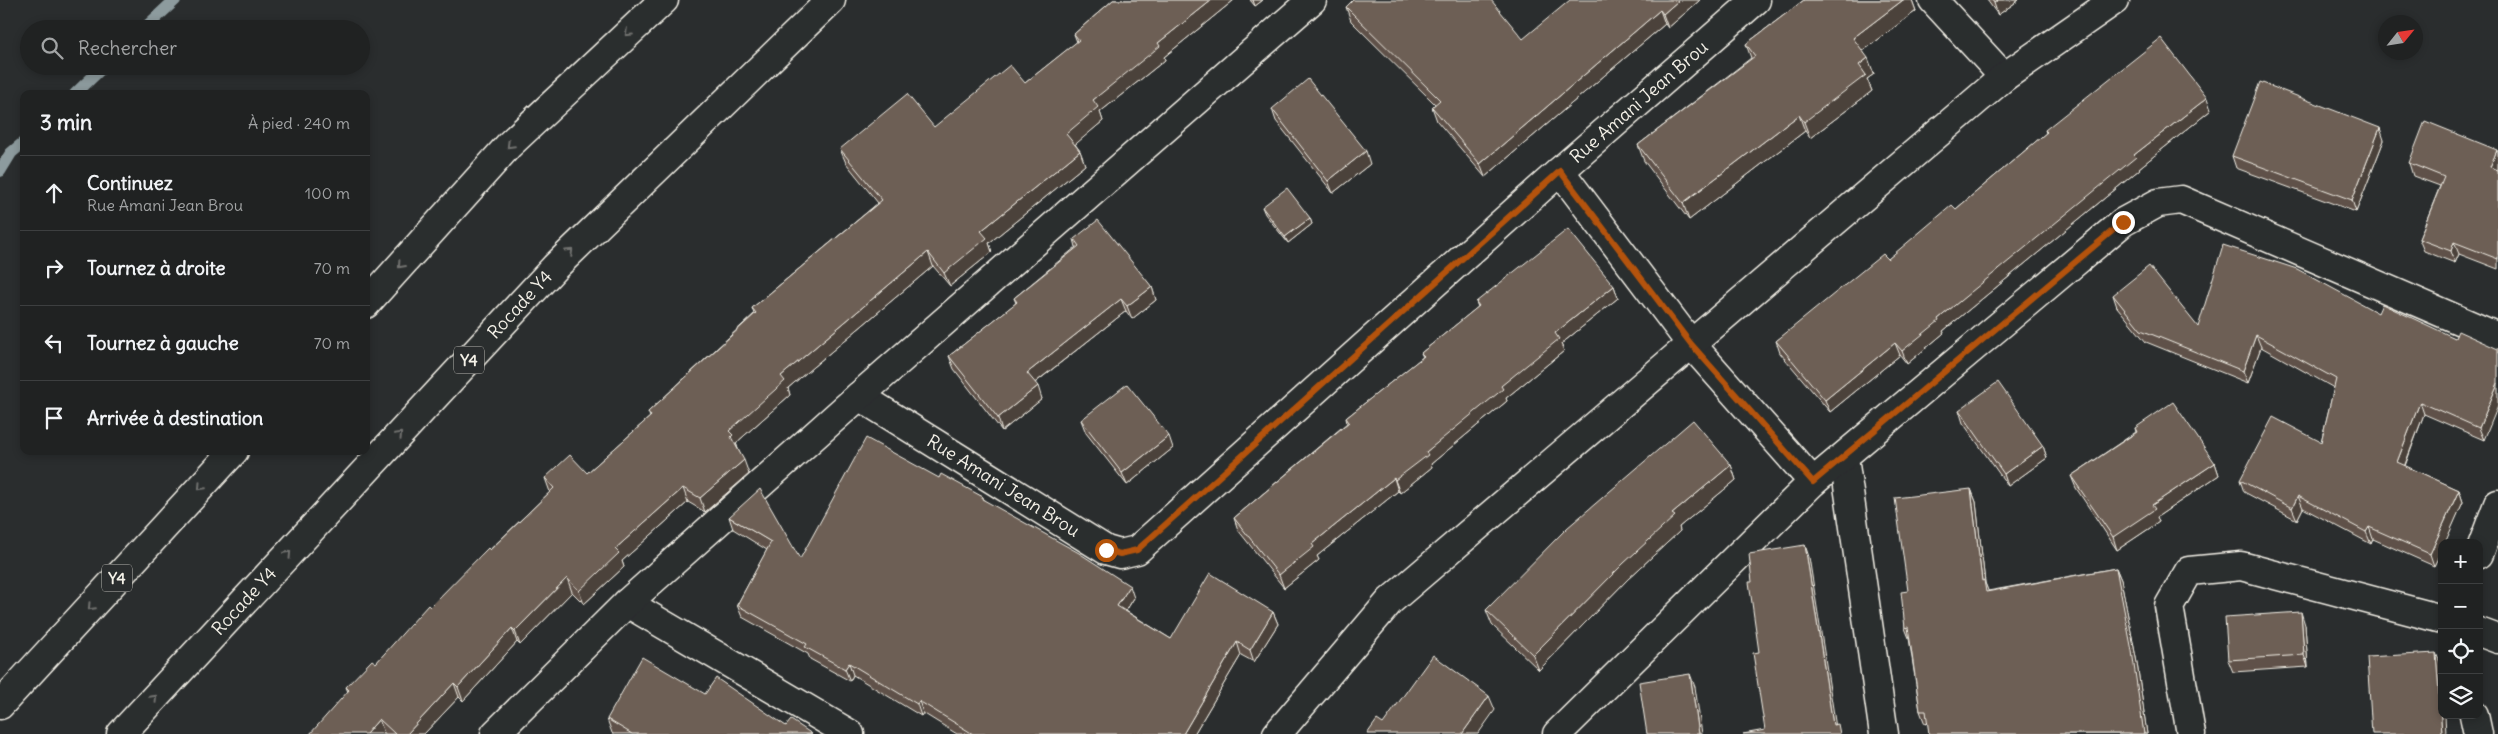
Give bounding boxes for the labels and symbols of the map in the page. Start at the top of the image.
north arrow [2378,15,2423,60]
one-way arrow [625,27,634,36]
street label: Rue Amani Jean Brou [1565,35,1713,168]
one-way arrow [507,139,516,148]
route end [2112,211,2135,234]
one-way arrow [564,249,573,258]
one-way arrow [398,260,407,269]
street label: Rocade Y4 [482,265,557,343]
road number: Y4 [454,346,484,374]
street label: Rue Amani Jean Brou [923,429,1084,542]
one-way arrow [393,431,402,440]
one-way arrow [198,482,207,491]
route start [1095,539,1118,562]
one-way arrow [283,550,292,559]
street label: Rocade Y4 [207,562,281,640]
road number: Y4 [102,564,132,592]
one-way arrow [87,601,96,610]
one-way arrow [148,695,157,704]

